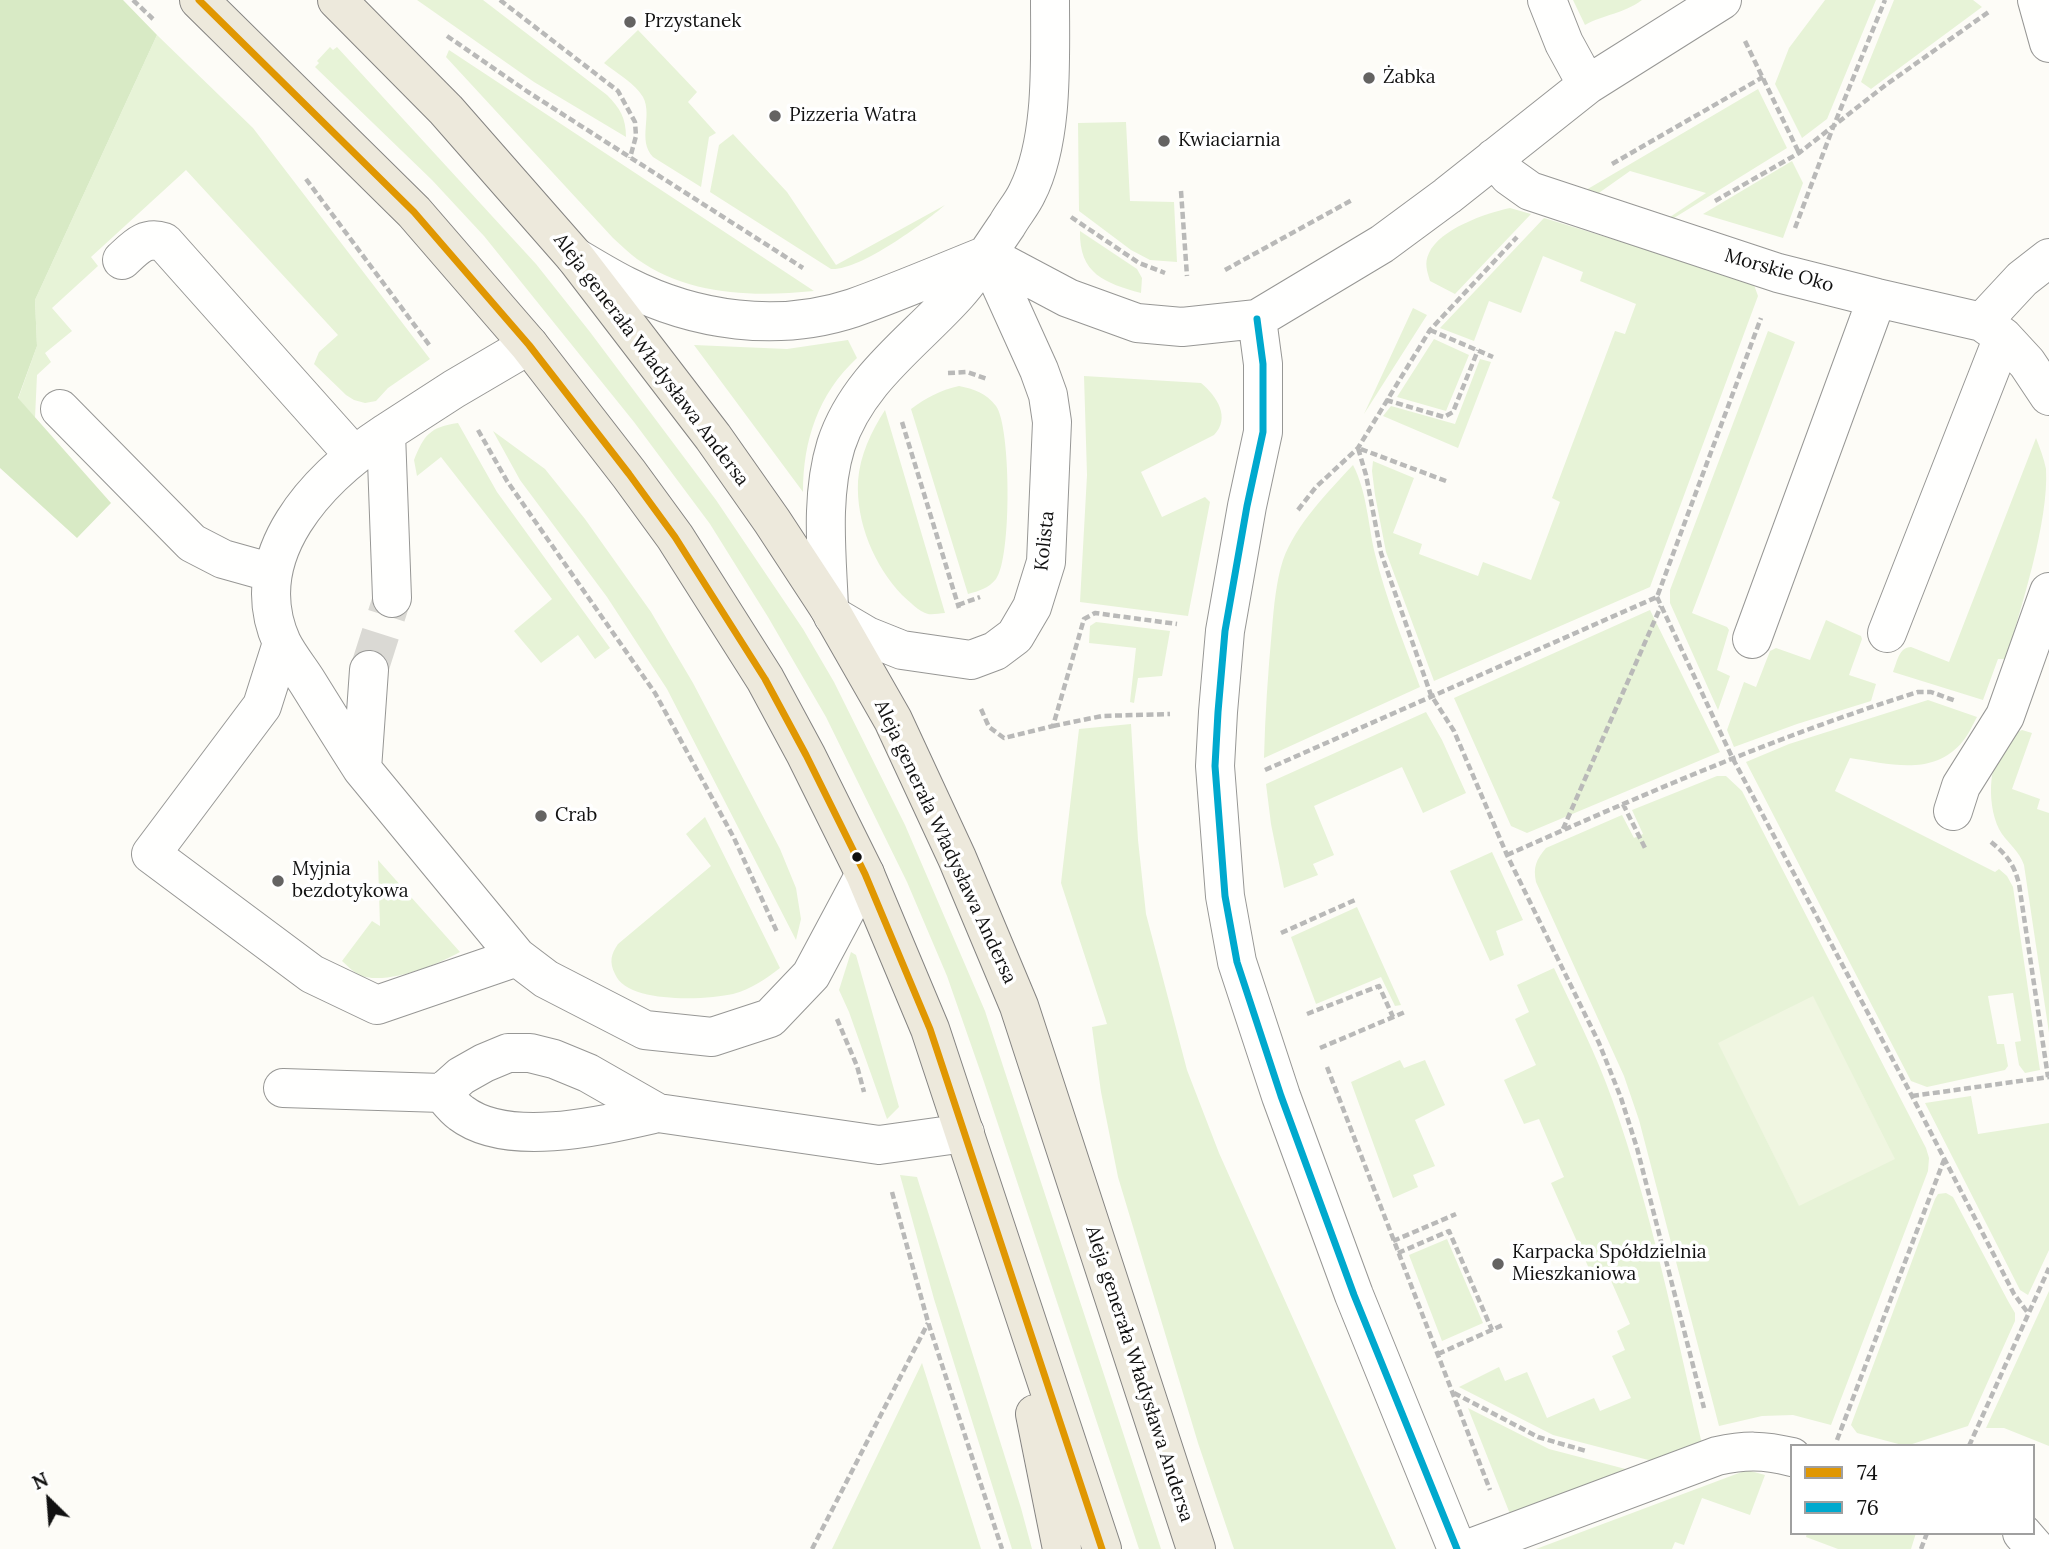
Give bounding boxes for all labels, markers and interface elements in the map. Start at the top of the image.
place label: Przystanek [644,11,741,33]
marker: Przystanek [622,14,638,30]
place label: Żabka [1383,67,1435,89]
marker: Żabka [1361,70,1377,86]
place label: Pizzeria Watra [789,105,917,127]
marker: Pizzeria Watra [767,108,783,124]
place label: Kwiaciarnia [1178,130,1281,152]
marker: Kwiaciarnia [1156,133,1172,149]
street label: Aleja generała Władysława Andersa [549,229,753,491]
street label: Morskie Oko [1722,245,1836,297]
street label: Kolista [1031,510,1059,572]
street label: Aleja generała Władysława Andersa [869,697,1021,987]
place label: Crab [555,805,597,827]
marker: Crab [533,808,549,824]
unlabelled marker [850,850,864,864]
place label: Myjnia bezdotykowa [292,859,409,903]
marker: Myjnia bezdotykowa [270,873,286,889]
street label: Aleja generała Władysława Andersa [1080,1223,1198,1525]
place label: Karpacka Spółdzielnia Mieszkaniowa [1512,1242,1707,1286]
marker: Karpacka Spółdzielnia Mieszkaniowa [1490,1256,1506,1272]
legend [1790,1444,2035,1535]
text: 74 [1857,1459,1878,1486]
north arrow [14,1465,84,1535]
text: N [28,1467,52,1495]
text: 76 [1857,1494,1879,1521]

